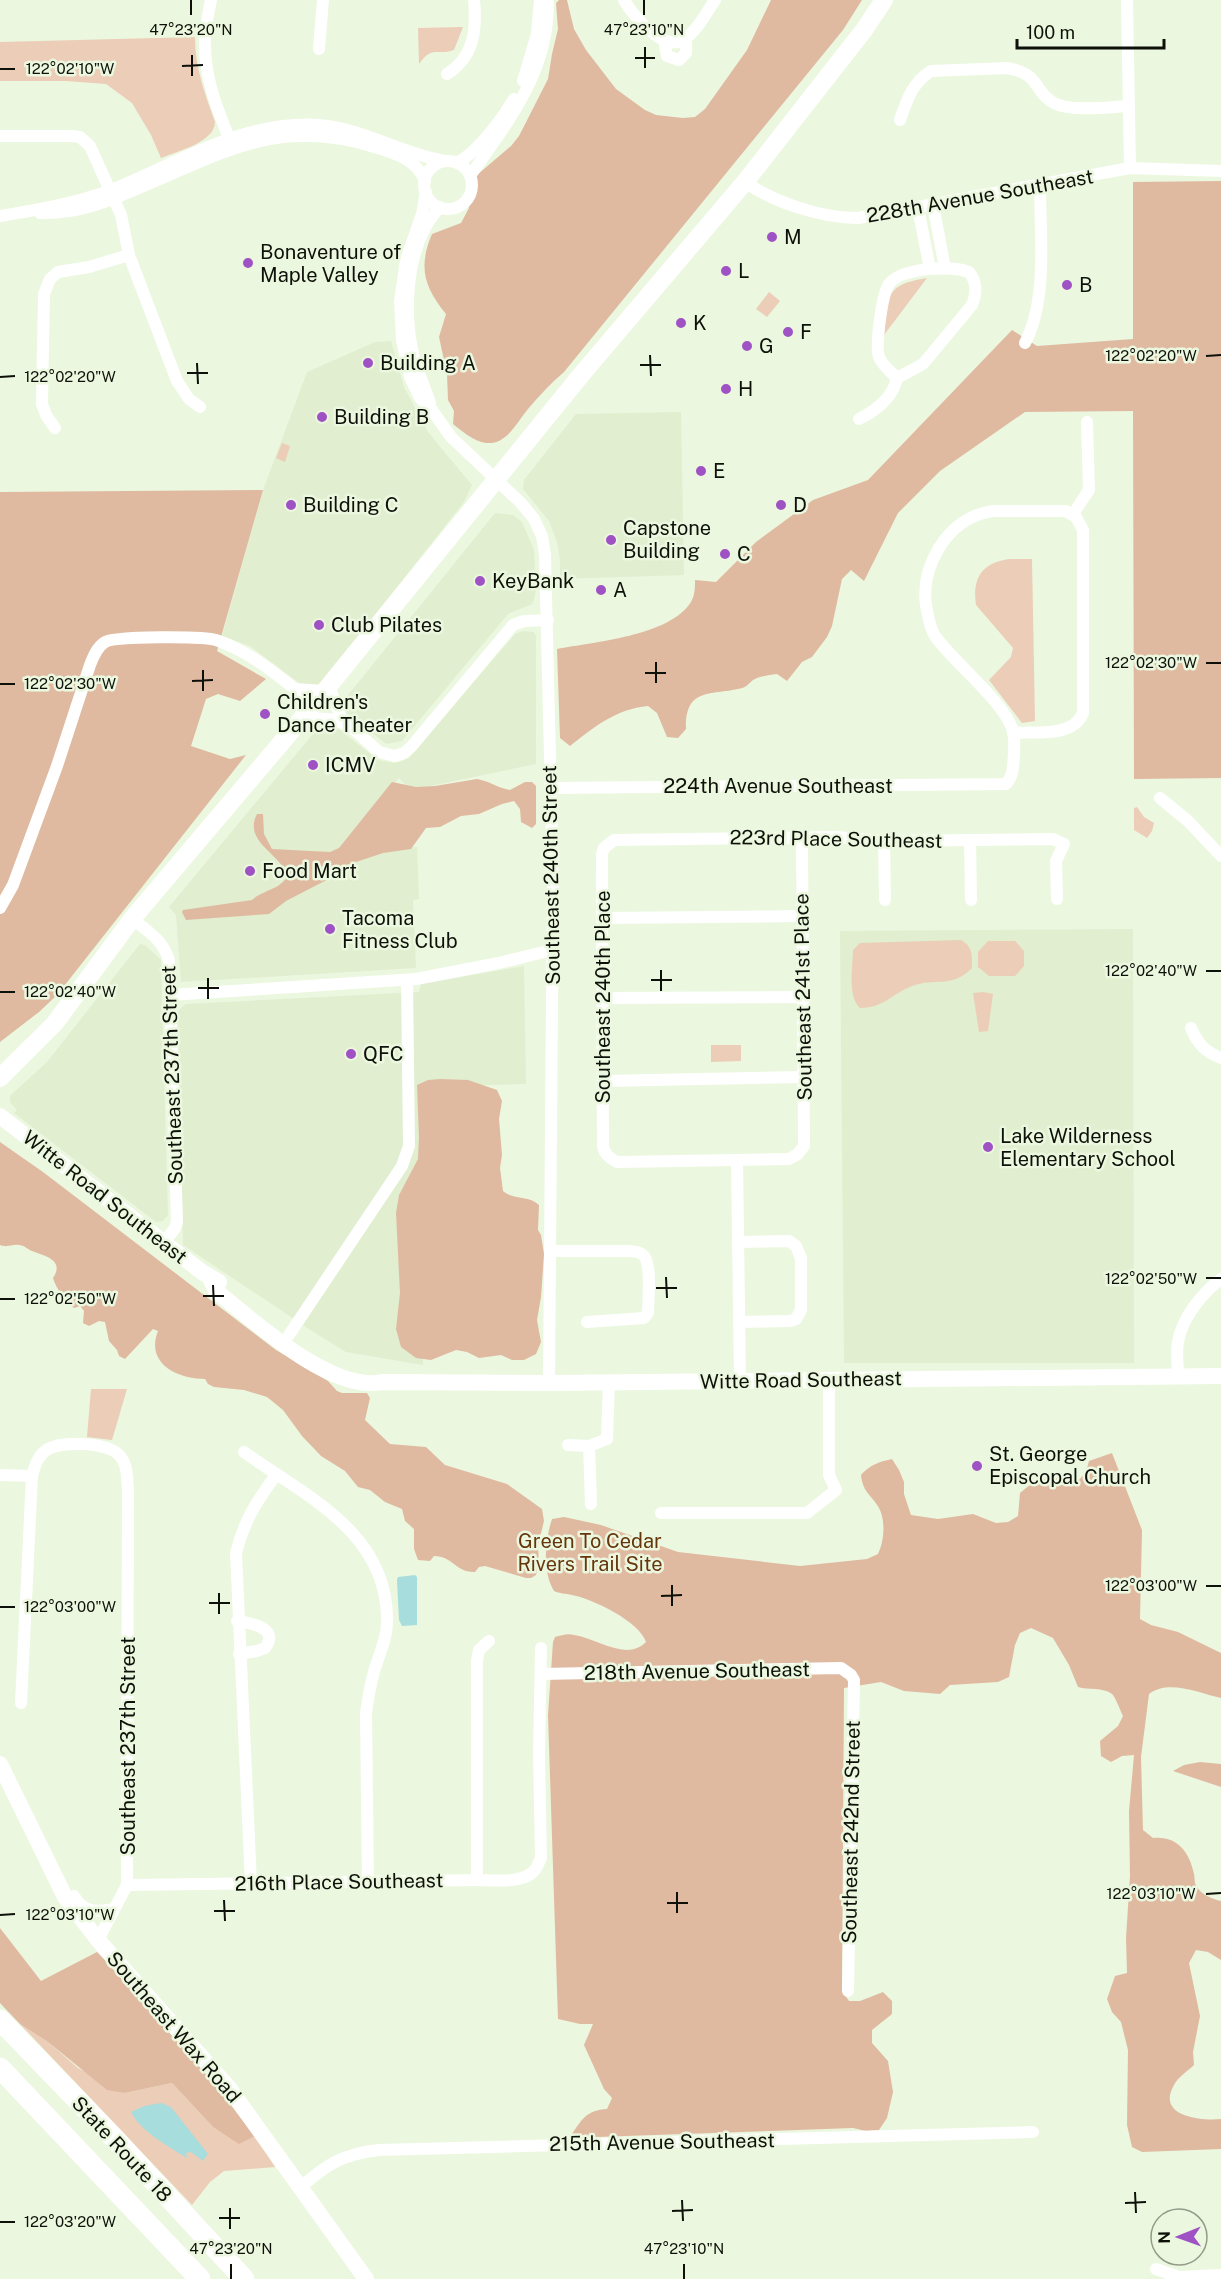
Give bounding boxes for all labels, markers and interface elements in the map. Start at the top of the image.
scale bar [1017,12,1164,50]
text: 47°23'20"N [149,21,233,38]
text: 47°23'10"N [604,21,684,38]
text: 100 m [1026,22,1075,43]
text: 122°02'10"W [26,60,114,77]
street label: 228th Avenue Southeast [865,164,1095,228]
place label: M [784,225,802,249]
marker: M [765,230,779,244]
place label: Bonaventure of Maple Valley [260,240,401,287]
marker: Bonaventure of Maple Valley [241,256,255,270]
place label: L [738,259,750,283]
marker: L [719,264,733,278]
place label: B [1079,273,1092,297]
marker: B [1060,278,1074,292]
place label: K [693,311,707,335]
marker: K [674,316,688,330]
place label: F [800,320,812,344]
marker: F [781,325,795,339]
place label: G [759,334,774,358]
marker: G [740,339,754,353]
text: 122°02'20"W [1105,347,1197,364]
place label: Building A [380,351,476,375]
marker: Building A [361,356,375,370]
text: 122°02'20"W [24,368,116,385]
place label: H [738,377,753,401]
marker: H [719,382,733,396]
place label: Building B [334,405,429,429]
marker: Building B [315,410,329,424]
place label: E [713,459,725,483]
marker: E [694,464,708,478]
place label: Building C [303,493,399,517]
place label: D [793,493,807,517]
marker: Building C [284,498,298,512]
marker: D [774,498,788,512]
place label: Capstone Building [623,516,711,563]
marker: Capstone Building [604,533,618,547]
place label: C [737,542,751,566]
marker: C [718,547,732,561]
place label: KeyBank [492,569,574,593]
marker: KeyBank [473,574,487,588]
place label: A [613,578,627,602]
marker: A [594,583,608,597]
place label: Club Pilates [331,613,442,637]
marker: Club Pilates [312,618,326,632]
text: 122°02'30"W [1105,654,1197,671]
text: 122°02'30"W [24,675,116,692]
place label: Children's Dance Theater [277,690,412,737]
marker: Children's Dance Theater [258,707,272,721]
place label: ICMV [325,753,376,777]
marker: ICMV [306,758,320,772]
street label: Southeast 240th Street [537,765,565,985]
street label: 224th Avenue Southeast [663,774,893,798]
street label: 223rd Place Southeast [729,825,943,853]
place label: Food Mart [262,859,357,883]
marker: Food Mart [243,864,257,878]
street label: Southeast 240th Place [591,890,615,1104]
street label: Southeast 241st Place [789,893,817,1101]
place label: Tacoma Fitness Club [342,906,458,953]
marker: Tacoma Fitness Club [323,922,337,936]
text: 122°02'40"W [1105,962,1197,979]
street label: Southeast 237th Street [156,965,188,1185]
text: 122°02'40"W [24,983,116,1000]
place label: QFC [363,1042,404,1066]
marker: QFC [344,1047,358,1061]
place label: Lake Wilderness Elementary School [1000,1124,1175,1171]
street label: Witte Road Southeast [18,1125,192,1269]
marker: Lake Wilderness Elementary School [981,1140,995,1154]
text: 122°02'50"W [1105,1270,1197,1287]
text: 122°02'50"W [24,1290,116,1307]
street label: Witte Road Southeast [700,1366,902,1394]
place label: St. George Episcopal Church [989,1442,1151,1489]
marker: St. George Episcopal Church [970,1459,984,1473]
park label: Green To Cedar Rivers Trail Site [517,1529,663,1576]
text: 122°03'00"W [1105,1577,1197,1594]
text: 122°03'00"W [24,1598,116,1615]
street label: Southeast 237th Street [116,1636,140,1856]
street label: 218th Avenue Southeast [584,1657,810,1685]
street label: Southeast 242nd Street [837,1720,865,1944]
street label: 216th Place Southeast [234,1868,444,1896]
text: 122°03'10"W [1106,1885,1196,1902]
text: 122°03'10"W [25,1906,115,1923]
street label: Southeast Wax Road [102,1947,246,2107]
street label: State Route 18 [67,2091,177,2207]
street label: 215th Avenue Southeast [549,2128,775,2156]
north arrow [1149,2207,1209,2267]
text: 122°03'20"W [24,2213,116,2230]
text: N [1155,2231,1174,2244]
text: 47°23'20"N [189,2240,273,2257]
text: 47°23'10"N [644,2240,724,2257]

